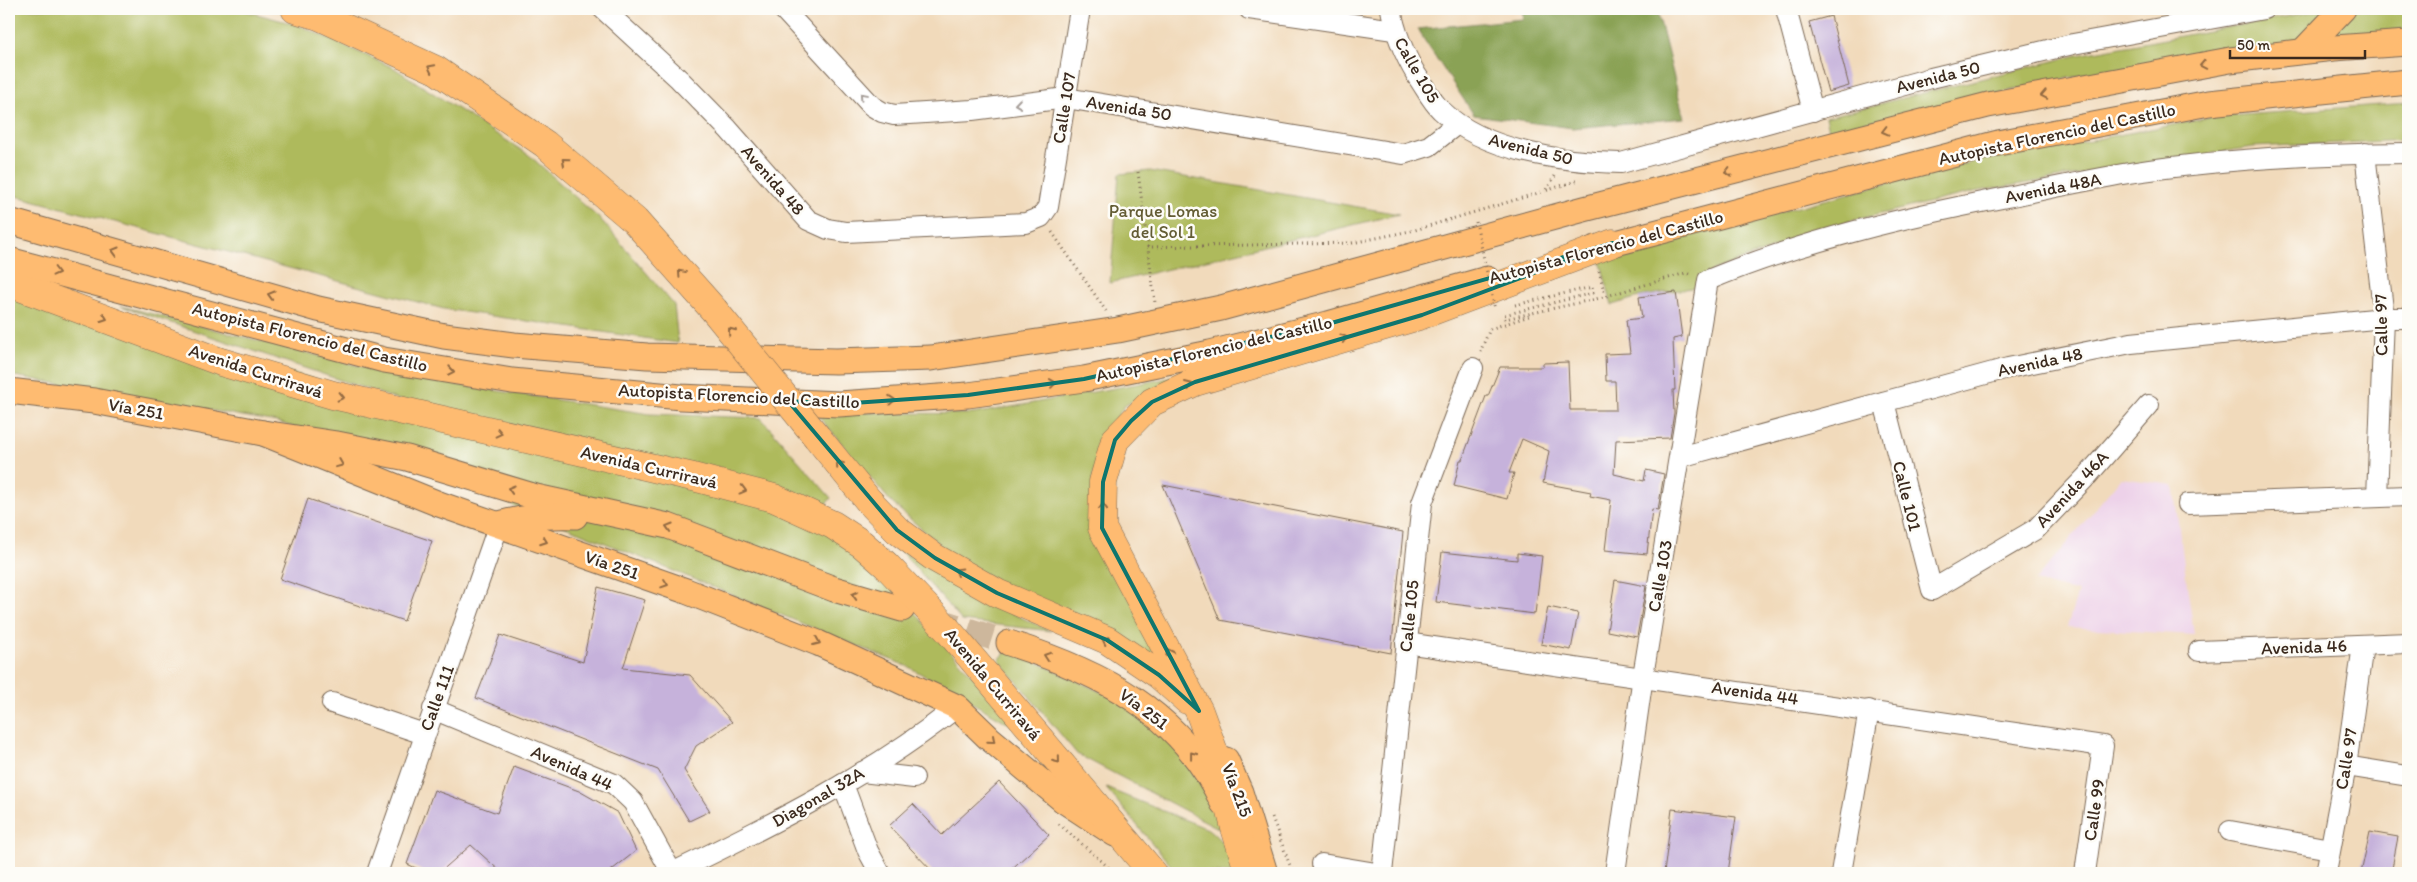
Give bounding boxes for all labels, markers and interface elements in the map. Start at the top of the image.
scale bar [2230,28,2364,60]
street label: Calle 105 [1389,33,1445,107]
text: 50 m [2237,36,2270,54]
street label: Avenida 50 [1894,56,1982,98]
one-way arrow [2199,59,2208,69]
one-way arrow [428,64,437,74]
street label: Calle 107 [1047,71,1081,145]
one-way arrow [2039,89,2048,99]
street label: Avenida 50 [1085,90,1173,126]
one-way arrow [859,92,868,101]
one-way arrow [1014,98,1022,109]
street label: Autopista Florencio del Castillo [1937,98,2177,170]
one-way arrow [1882,126,1890,136]
street label: Avenida 50 [1487,128,1575,170]
street label: Avenida 48 [736,140,810,220]
one-way arrow [561,157,570,166]
one-way arrow [1724,166,1733,177]
street label: Avenida 48A [2003,168,2104,208]
park label: Parque Lomas del Sol 1 [1109,200,1217,243]
street label: Autopista Florencio del Castillo [1486,205,1726,289]
one-way arrow [110,246,119,257]
one-way arrow [51,266,60,277]
one-way arrow [678,270,687,279]
one-way arrow [268,291,276,301]
street label: Calle 97 [2369,294,2393,356]
street label: Autopista Florencio del Castillo [190,297,430,377]
street label: Autopista Florencio del Castillo [1094,311,1334,387]
one-way arrow [99,312,107,322]
one-way arrow [729,328,737,337]
one-way arrow [1340,333,1348,343]
street label: Avenida Curriravá [186,339,326,403]
street label: Avenida 48 [1996,342,2085,382]
one-way arrow [447,365,455,376]
street label: Autopista Florencio del Castillo [618,379,860,413]
one-way arrow [1049,379,1057,389]
one-way arrow [1184,380,1193,391]
one-way arrow [336,391,345,402]
street label: Vía 251 [107,393,165,425]
one-way arrow [888,395,896,406]
one-way arrow [495,427,504,438]
street label: Avenida Curriravá [579,441,720,494]
street label: Avenida 46A [2031,446,2114,532]
one-way arrow [336,459,344,469]
street label: Calle 101 [1888,459,1926,533]
one-way arrow [835,460,844,469]
one-way arrow [738,484,747,495]
one-way arrow [507,485,516,495]
one-way arrow [1098,503,1108,510]
one-way arrow [665,522,674,532]
one-way arrow [540,535,548,545]
street label: Calle 103 [1643,538,1677,614]
street label: Vía 251 [582,545,642,585]
one-way arrow [954,568,963,578]
one-way arrow [660,578,669,588]
street label: Calle 105 [1394,579,1424,653]
one-way arrow [852,591,860,601]
street label: Avenida Curriravá [940,623,1047,745]
street label: Avenida 46 [2261,635,2347,659]
one-way arrow [1101,636,1110,646]
one-way arrow [812,637,820,647]
one-way arrow [1165,648,1175,657]
one-way arrow [1043,652,1052,662]
street label: Calle 111 [415,662,459,734]
street label: Avenida 44 [1710,676,1800,710]
street label: Vía 251 [1115,683,1173,735]
street label: Calle 97 [2330,727,2362,791]
one-way arrow [986,734,995,743]
street label: Avenida 44 [528,740,616,796]
one-way arrow [1191,752,1199,761]
one-way arrow [1051,754,1059,763]
street label: Vía 215 [1217,760,1257,820]
street label: Diagonal 32A [768,762,868,832]
street label: Calle 99 [2079,777,2109,843]

